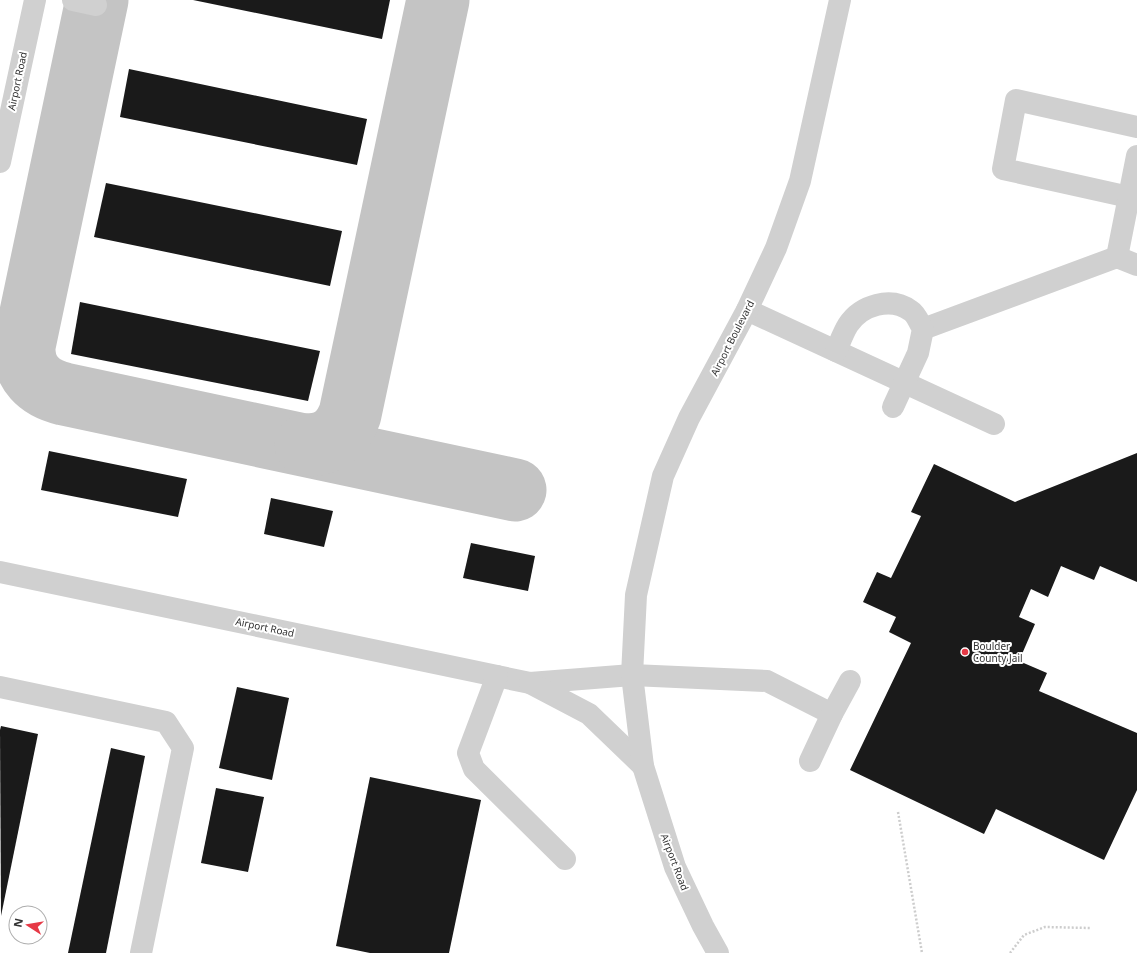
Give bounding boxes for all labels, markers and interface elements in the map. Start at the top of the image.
street label: Airport Road [4,50,30,112]
street label: Airport Boulevard [707,298,757,378]
street label: Airport Road [234,614,296,640]
place label: Boulder County Jail [973,639,1023,665]
marker: Boulder County Jail [960,647,970,657]
street label: Airport Road [658,832,692,892]
north arrow [8,905,48,945]
text: N [9,917,26,929]

